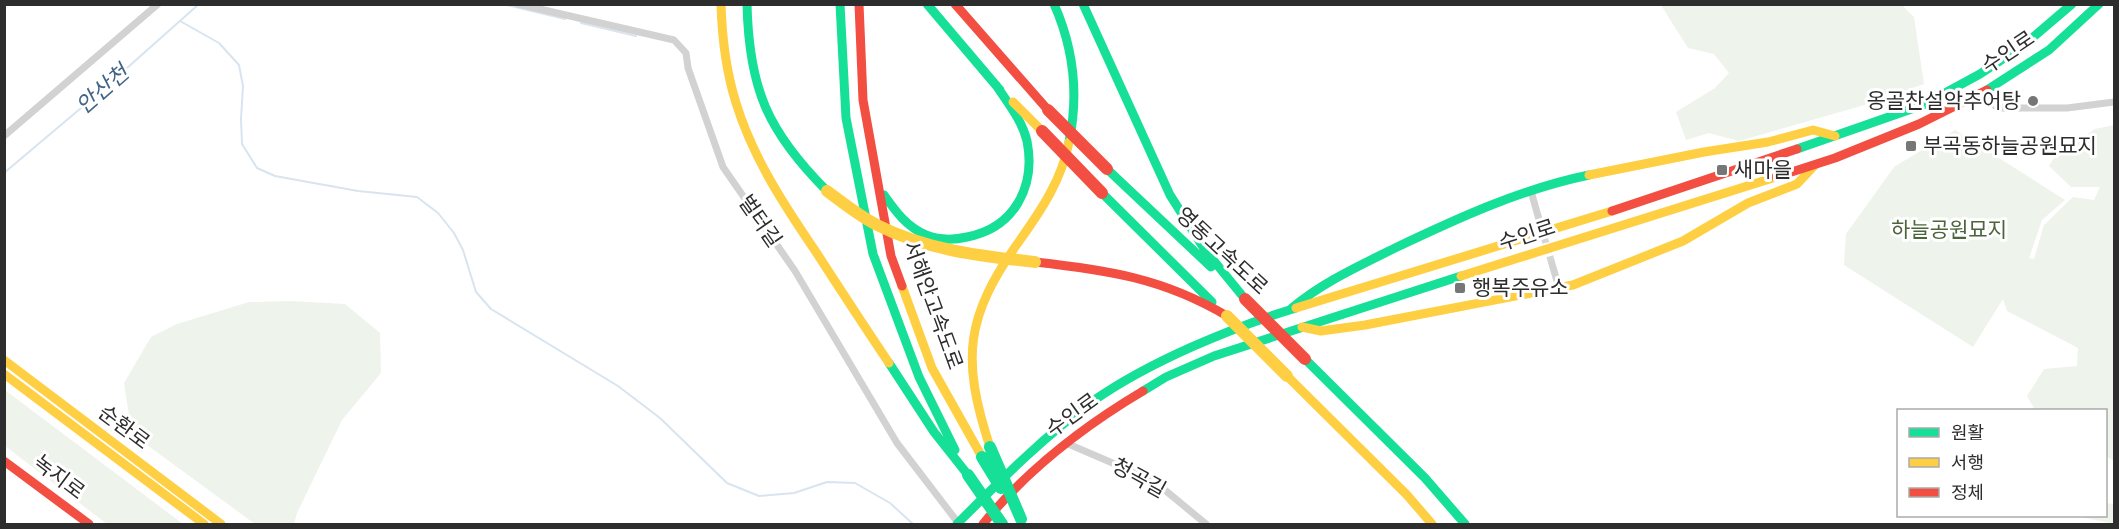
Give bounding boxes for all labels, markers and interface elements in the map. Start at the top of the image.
street label: 수인로 [1978,27,2038,77]
water label: 안산천 [72,59,135,118]
place label: 옹골찬설악추어탕 [1866,90,2021,112]
marker: 옹골찬설악추어탕 [2026,94,2040,108]
place label: 부곡동하늘공원묘지 [1923,135,2097,157]
marker: 부곡동하늘공원묘지 [1904,139,1918,153]
place label: 새마을 [1734,159,1792,181]
marker: 새마을 [1715,163,1729,177]
street label: 벌터길 [734,191,786,251]
street label: 영동고속도로 [1172,203,1272,299]
street label: 수인로 [1496,216,1558,254]
park label: 하늘공원묘지 [1891,219,2007,241]
street label: 서해안고속도로 [900,238,966,372]
place label: 행복주유소 [1472,277,1569,299]
marker: 행복주유소 [1453,281,1467,295]
street label: 수인로 [1042,389,1102,441]
street label: 순환로 [94,401,154,453]
legend [1897,409,2107,517]
text: 원활 [1951,423,1984,443]
street label: 녹지로 [29,452,88,503]
street label: 청곡길 [1108,454,1170,502]
text: 서행 [1951,454,1984,473]
text: 정체 [1951,483,1984,503]

